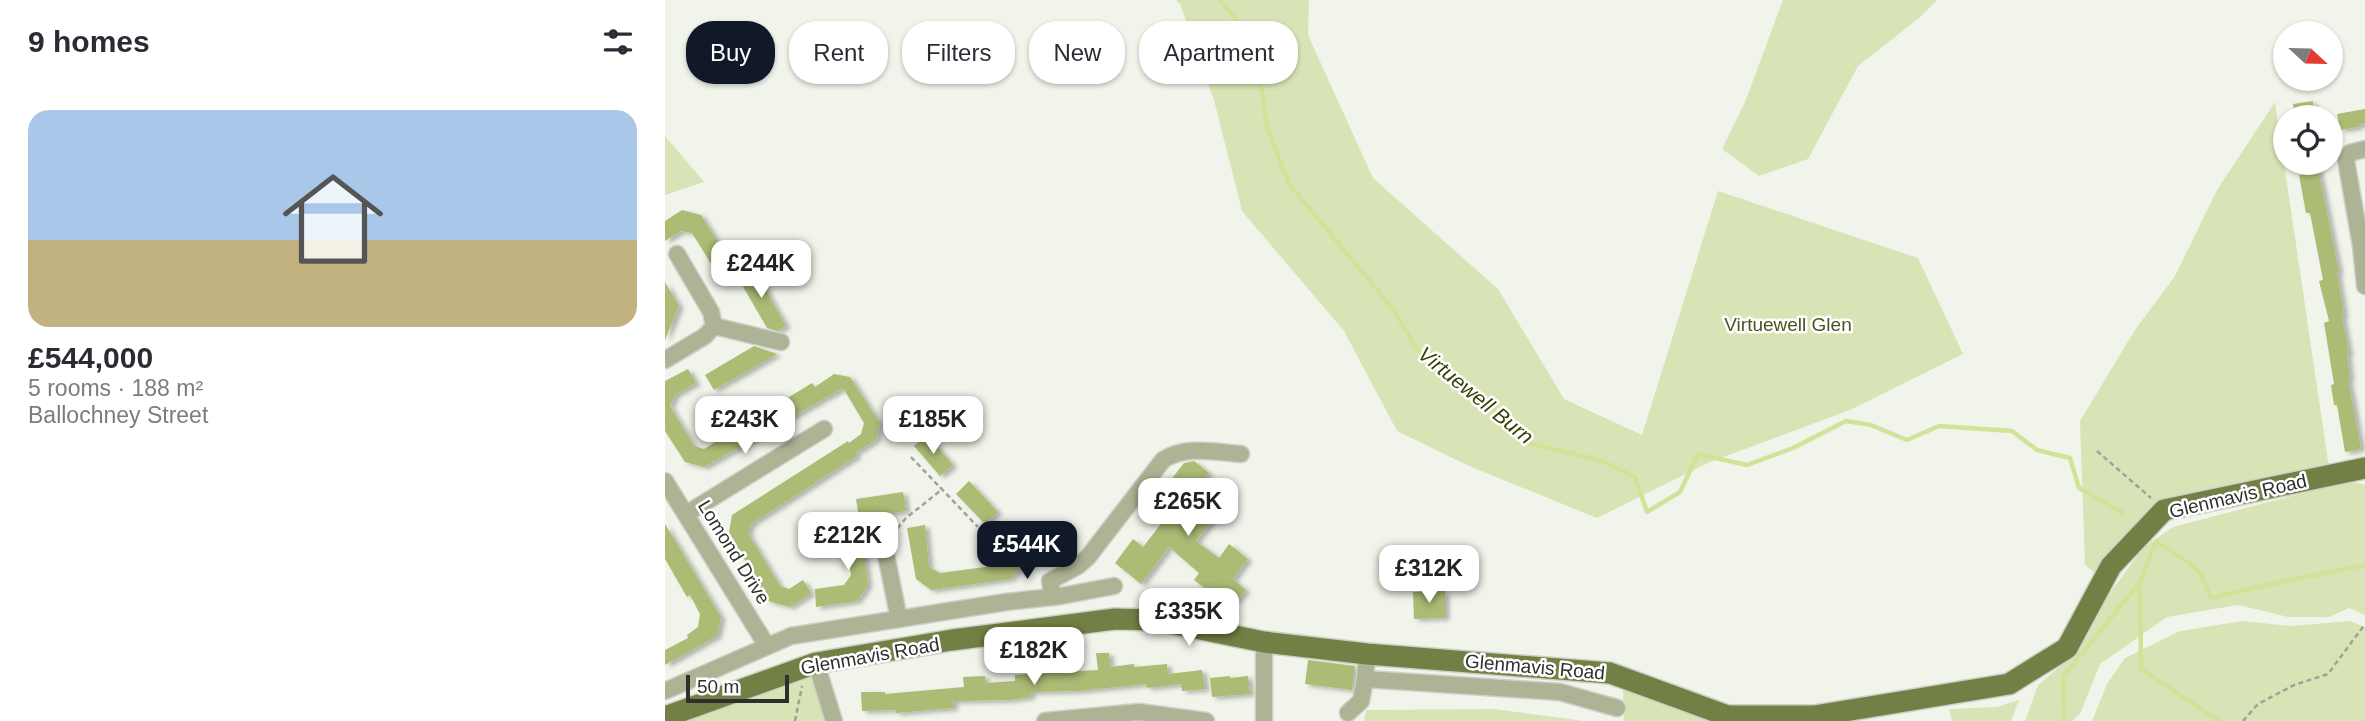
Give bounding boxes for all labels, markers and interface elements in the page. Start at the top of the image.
chip: Buy [686,21,775,84]
chip: Rent [789,21,888,84]
chip: Filters [902,21,1015,84]
chip: New [1029,21,1125,84]
chip: Apartment [1139,21,1298,84]
north arrow [2273,21,2343,91]
map controls [2273,21,2343,175]
icon: filters [599,23,637,61]
text: 9 homes [28,25,150,58]
button: locate [2273,105,2343,175]
icon: home [270,156,396,282]
pin: £244K [712,240,810,300]
text: £244K [727,250,795,276]
park label: Virtuewell Glen [1724,314,1852,335]
text: £544,000 [28,341,153,374]
water label: Virtuewell Burn [1414,342,1538,448]
text: 5 rooms · 188 m² [28,375,203,401]
pin: £243K [696,396,794,456]
pin: £185K [884,396,982,456]
text: Ballochney Street [28,402,208,428]
text: £243K [711,406,779,432]
text: £185K [899,406,967,432]
street label: Glenmavis Road [2167,470,2309,522]
pin: £265K [1139,478,1237,538]
text: £265K [1154,488,1222,514]
street label: Lomond Drive [694,496,774,608]
pin: £212K [799,512,897,572]
text: £212K [814,522,882,548]
pin: £544K [978,522,1076,581]
text: £544K [993,531,1061,557]
pin: £312K [1380,546,1478,605]
text: £312K [1395,555,1463,581]
pin: £335K [1140,588,1238,648]
text: £335K [1155,598,1223,624]
pin: £182K [985,628,1083,687]
street label: Glenmavis Road [799,633,941,679]
text: £182K [1000,637,1068,663]
street label: Glenmavis Road [1464,650,1606,684]
scale bar [686,672,789,704]
text: 50 m [697,676,739,697]

